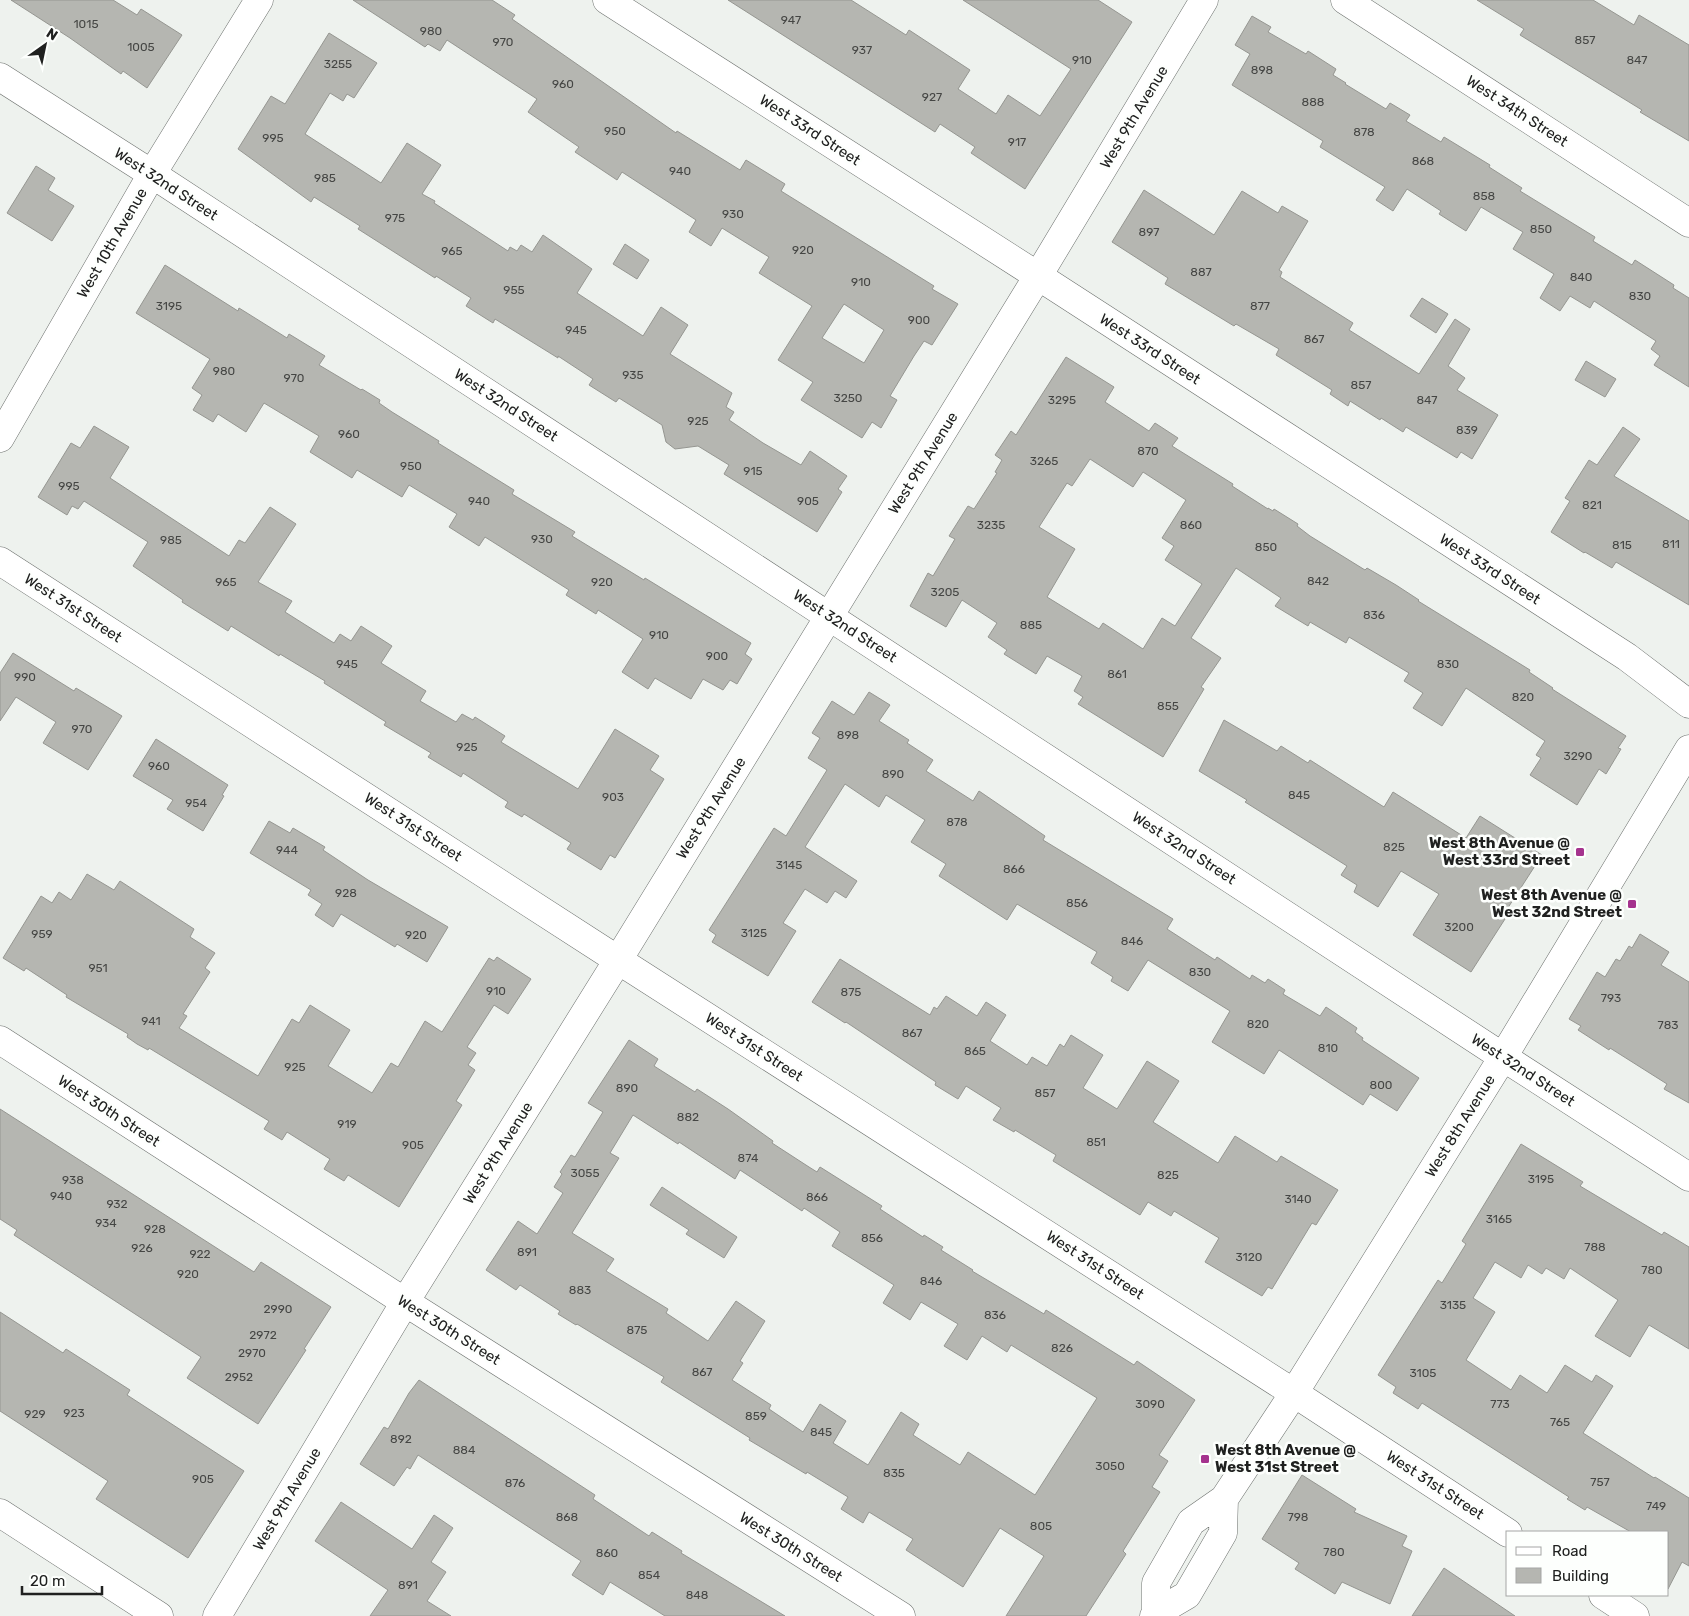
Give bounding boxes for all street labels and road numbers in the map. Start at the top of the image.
street label: West 9th Avenue [1096,62,1172,172]
street label: West 34th Street [1463,71,1571,151]
street label: West 33rd Street [756,91,864,169]
street label: West 32nd Street [111,144,221,224]
street label: West 10th Avenue [73,185,151,301]
street label: West 33rd Street [1096,310,1204,388]
street label: West 32nd Street [451,365,561,445]
street label: West 9th Avenue [884,409,962,517]
street label: West 33rd Street [1436,530,1544,608]
street label: West 31st Street [21,570,125,646]
street label: West 32nd Street [790,586,900,666]
street label: West 9th Avenue [672,754,750,862]
street label: West 31st Street [361,789,465,865]
street label: West 32nd Street [1129,808,1239,888]
street label: West 31st Street [702,1009,806,1085]
street label: West 32nd Street [1468,1030,1578,1110]
street label: West 30th Street [55,1071,163,1151]
street label: West 8th Avenue [1421,1071,1499,1181]
street label: West 9th Avenue [459,1099,537,1207]
street label: West 31st Street [1043,1227,1147,1303]
street label: West 30th Street [394,1291,504,1369]
street label: West 9th Avenue [249,1444,325,1554]
street label: West 31st Street [1383,1447,1487,1523]
street label: West 30th Street [736,1508,846,1586]

